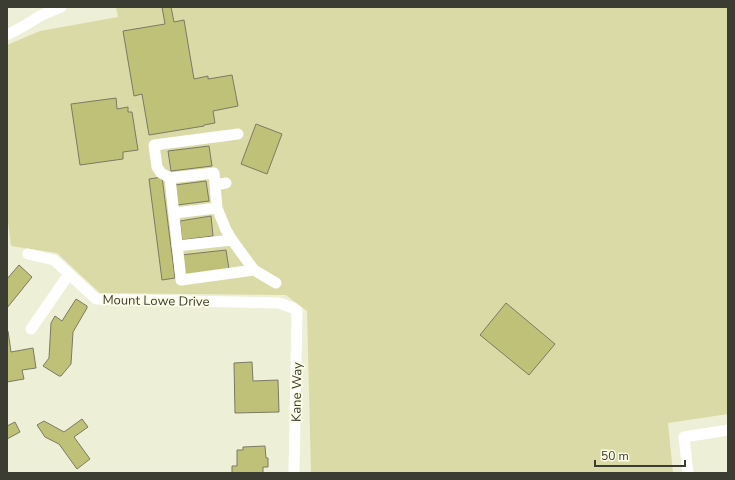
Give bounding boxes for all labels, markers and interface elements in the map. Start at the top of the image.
street label: Mount Lowe Drive [102,291,210,311]
street label: Kane Way [287,362,307,422]
scale bar [595,442,685,468]
text: 50 m [601,448,629,464]

